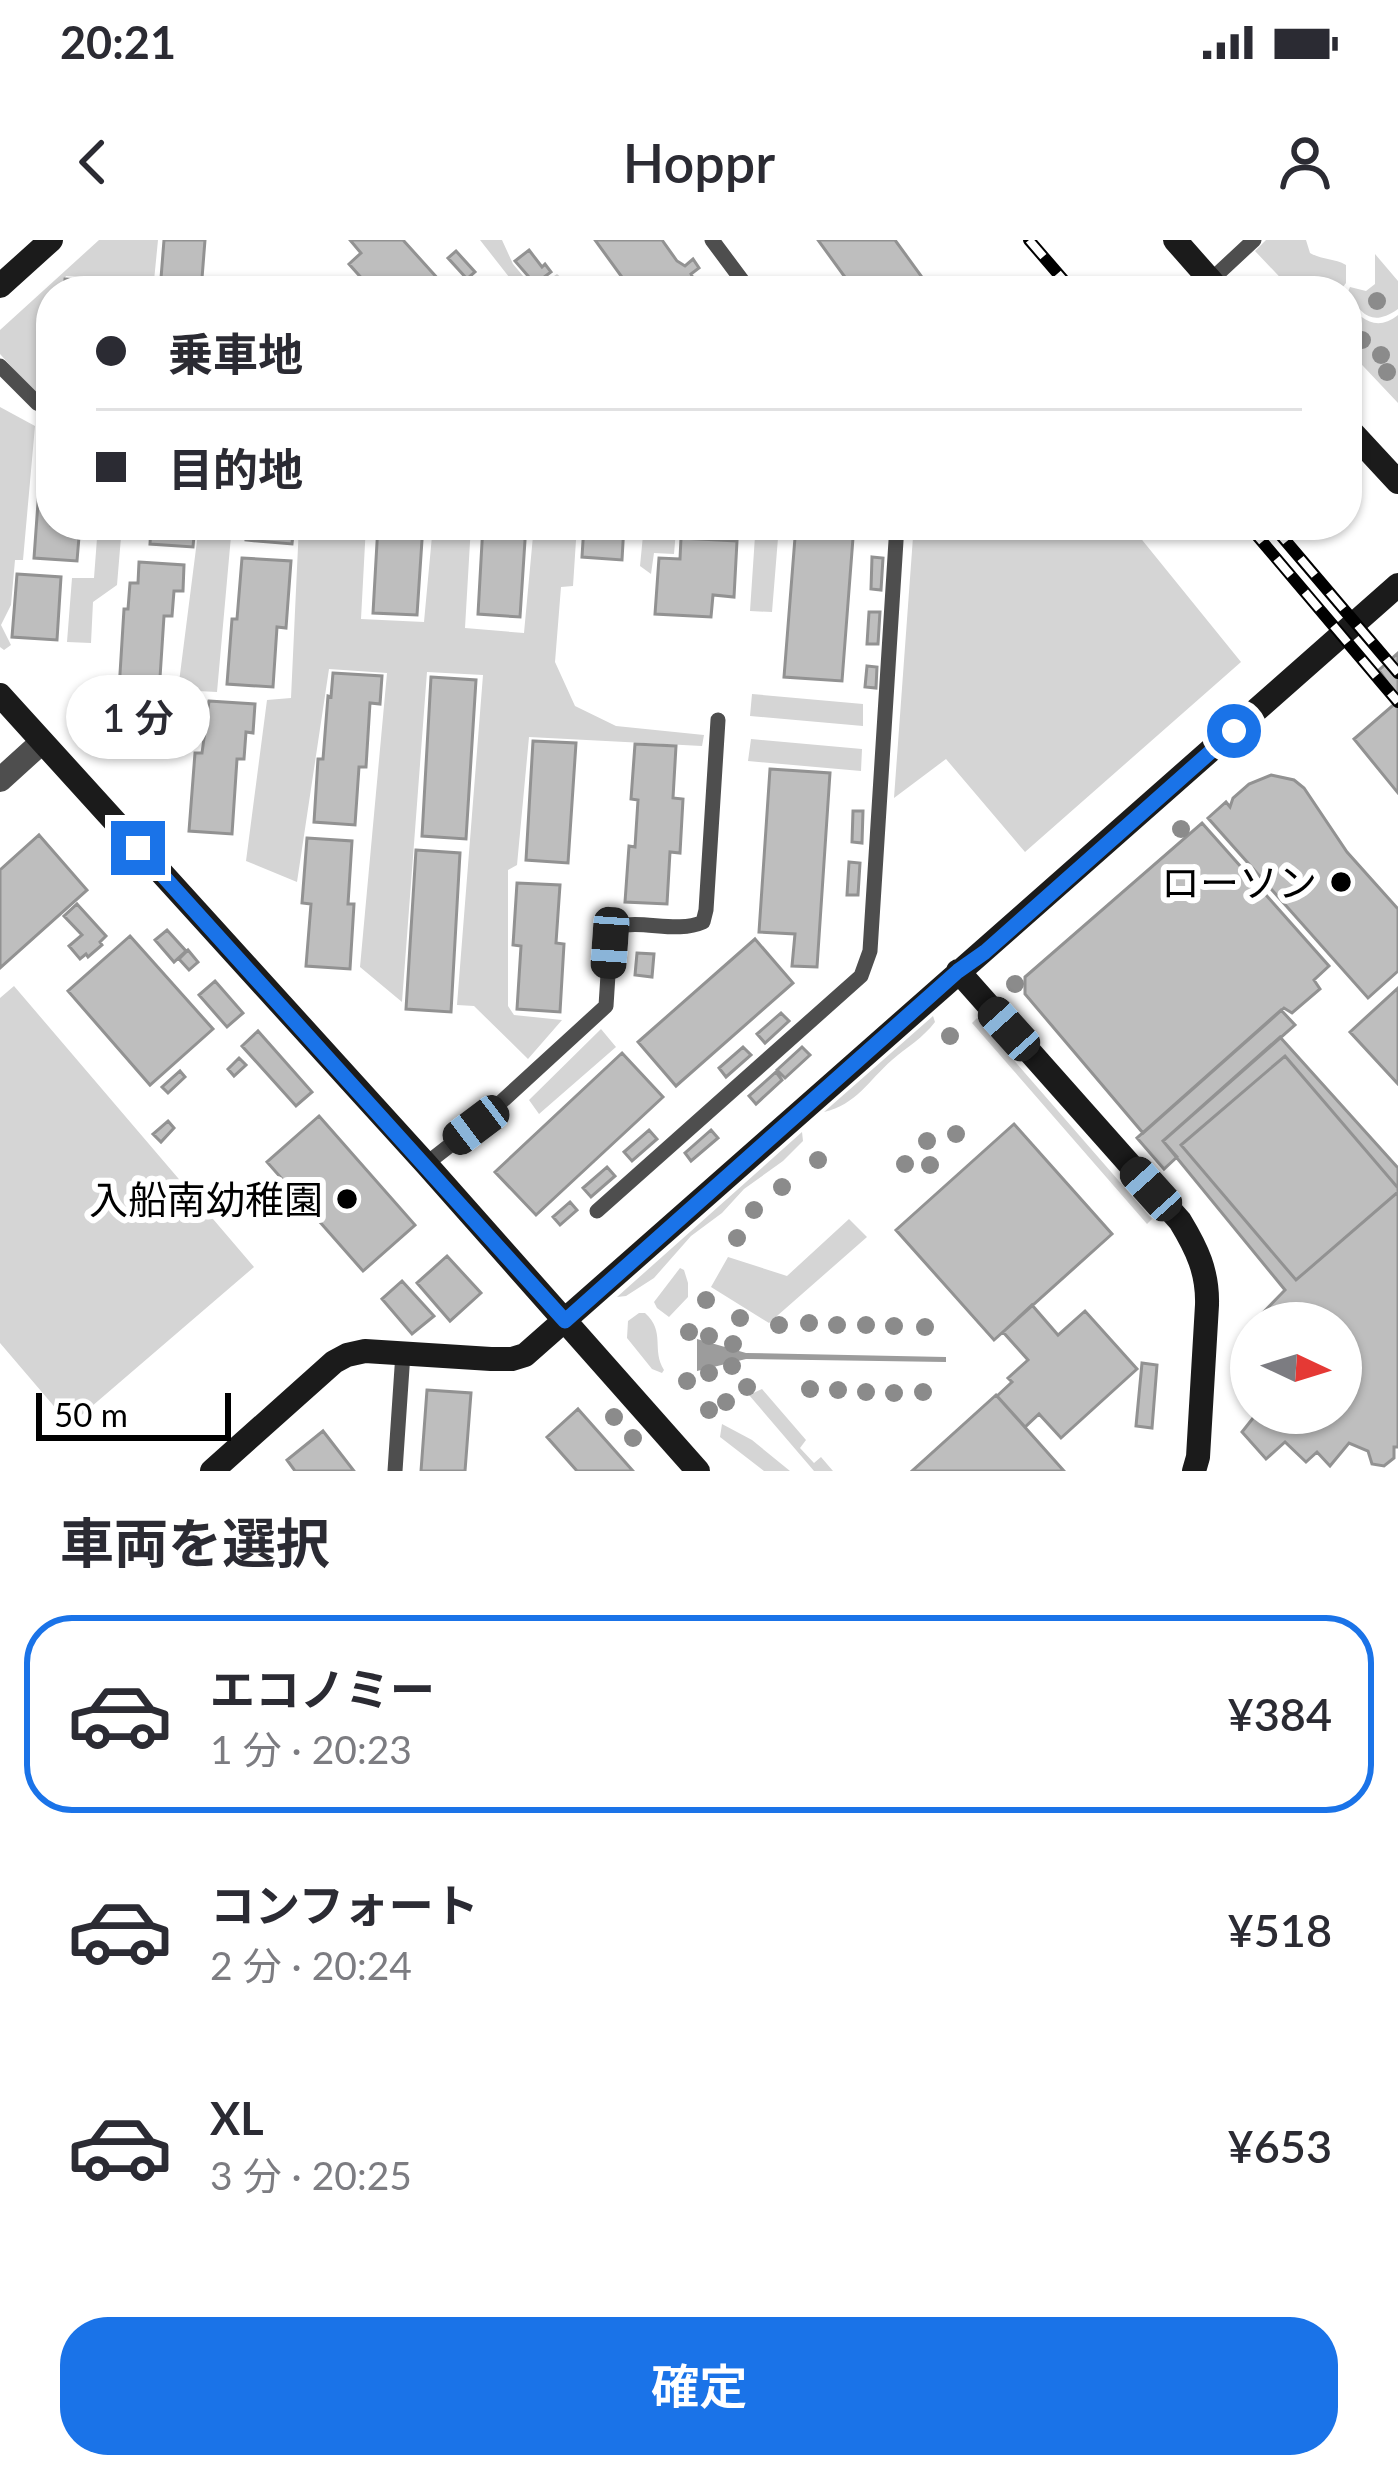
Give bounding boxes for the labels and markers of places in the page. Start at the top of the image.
place label: ローソン [1161,859,1317,905]
marker: ローソン [1328,869,1354,895]
place label: 入船南幼稚園 [89,1176,323,1222]
marker: 入船南幼稚園 [334,1186,360,1212]

